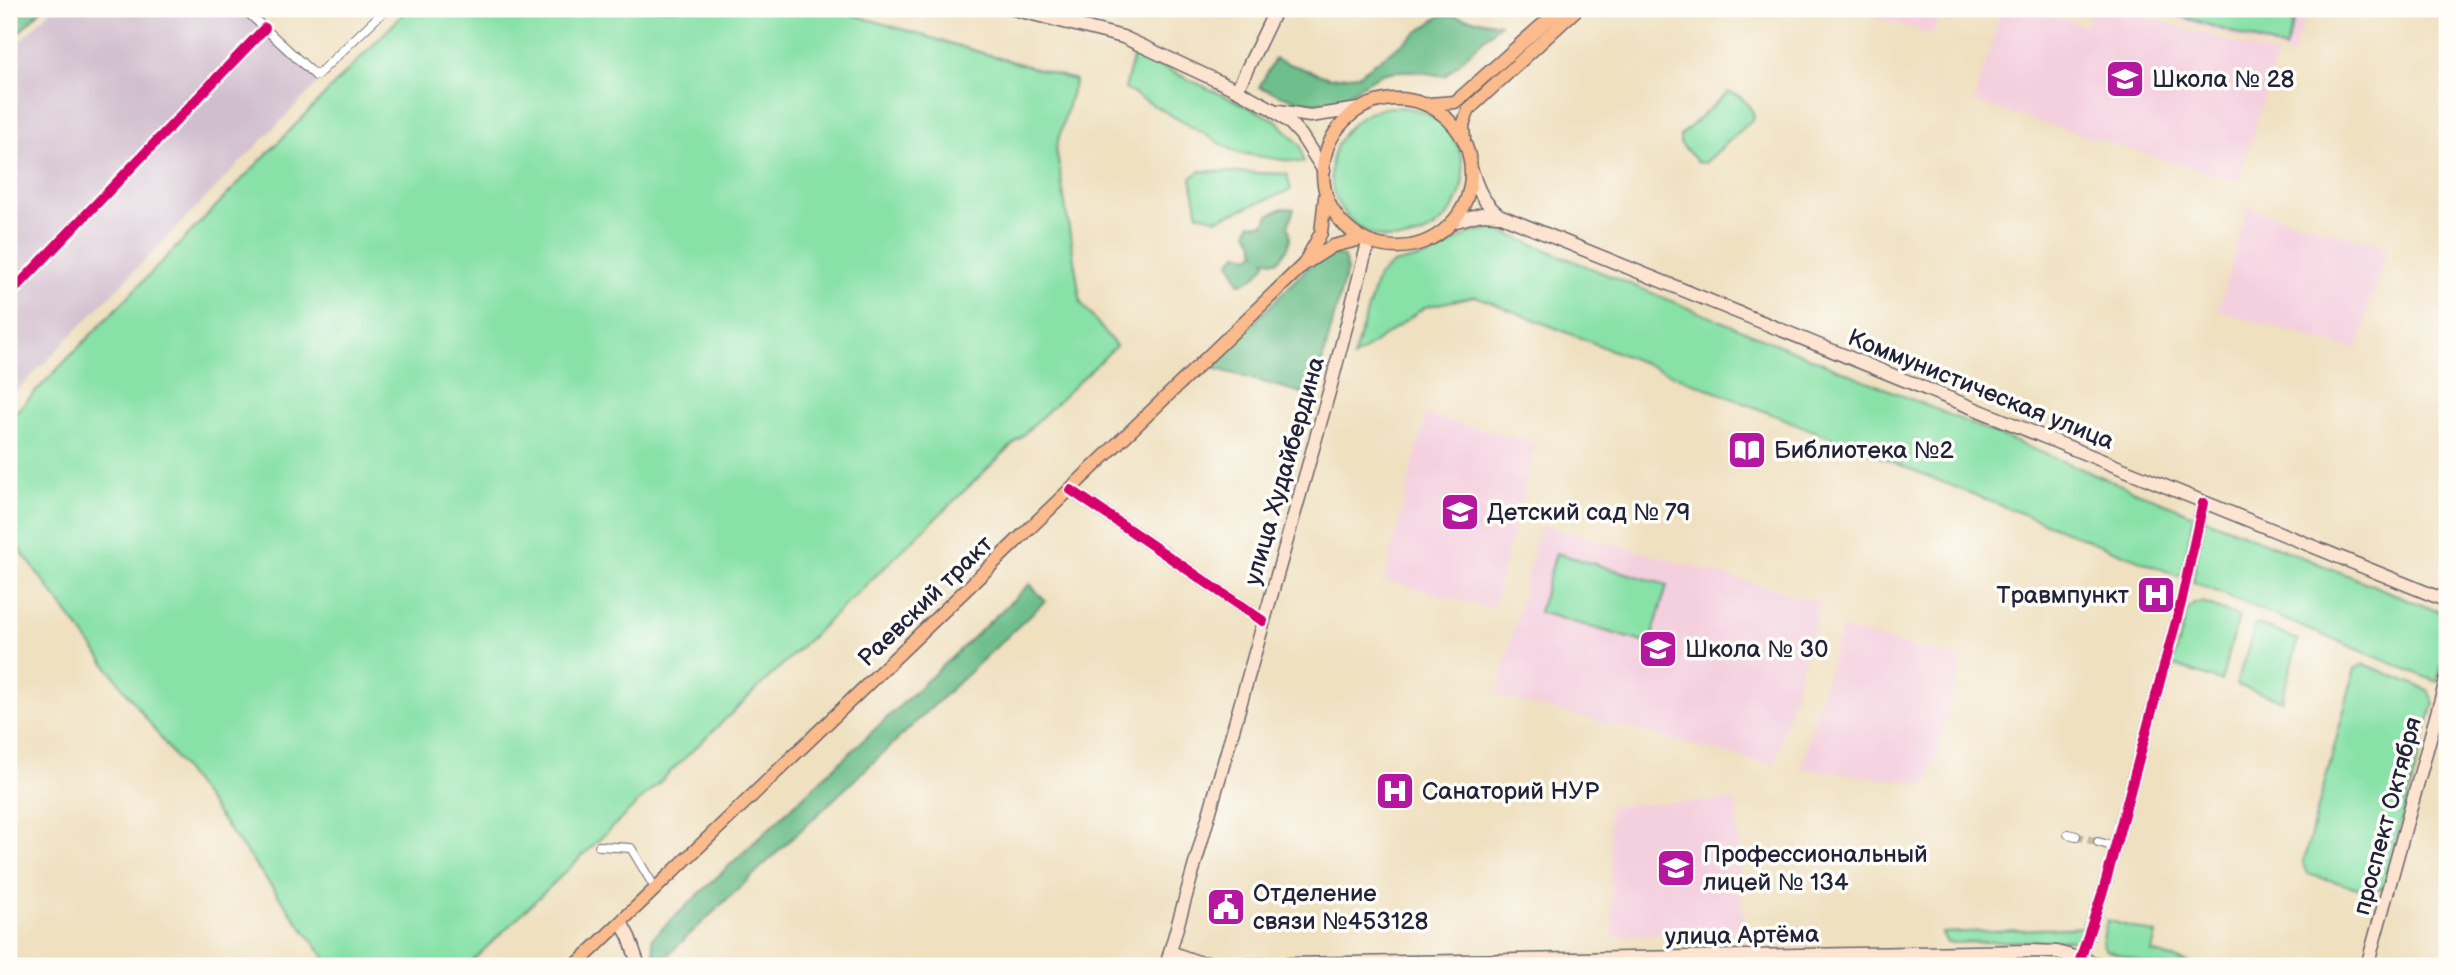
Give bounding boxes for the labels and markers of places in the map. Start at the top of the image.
school or university icon: Школа № 28 [2104,58,2146,100]
place label: Школа № 28 [2152,65,2295,94]
library icon: Библиотека №2 [1726,429,1768,471]
place label: Библиотека №2 [1774,436,1954,465]
school or university icon: Детский сад № 79 [1439,491,1481,533]
place label: Детский сад № 79 [1487,498,1690,527]
hospital icon: Травмпункт [2135,574,2177,616]
place label: Травмпункт [1996,581,2129,610]
school or university icon: Школа № 30 [1637,628,1679,670]
place label: Школа № 30 [1685,635,1828,664]
hospital icon: Санаторий НУР [1374,770,1416,812]
place label: Санаторий НУР [1422,777,1599,806]
place label: Профессиональный лицей № 134 [1703,840,1928,897]
school or university icon: Профессиональный лицей № 134 [1655,847,1697,889]
place label: Отделение связи №453128 [1253,879,1428,936]
public building icon: Отделение связи №453128 [1205,886,1247,928]

